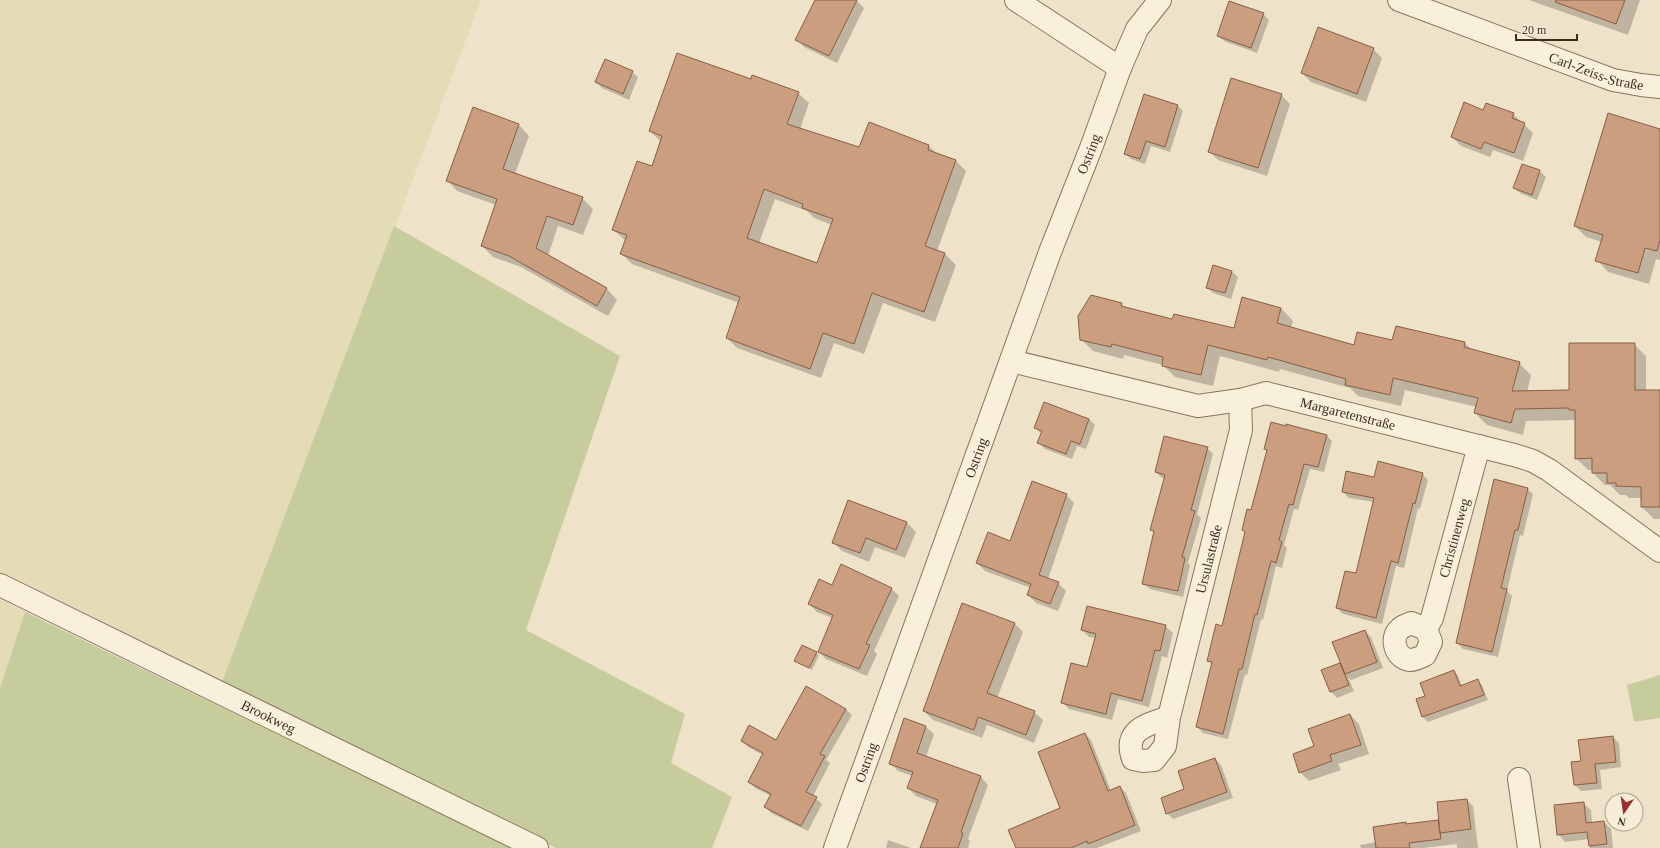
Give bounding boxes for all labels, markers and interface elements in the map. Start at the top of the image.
scale bar [1516,16,1577,42]
text: 20 m [1522,23,1547,37]
street label: Carl-Zeiss-Straße [1547,50,1645,93]
street label: Ostring [1074,132,1104,176]
street label: Margaretenstraße [1298,395,1397,433]
street label: Ostring [962,435,990,480]
street label: Christinenweg [1436,496,1472,579]
street label: Ursulastraße [1193,523,1225,595]
street label: Brookweg [239,697,298,737]
street label: Ostring [852,740,881,785]
north arrow [1604,792,1644,832]
text: N [1616,815,1627,828]

